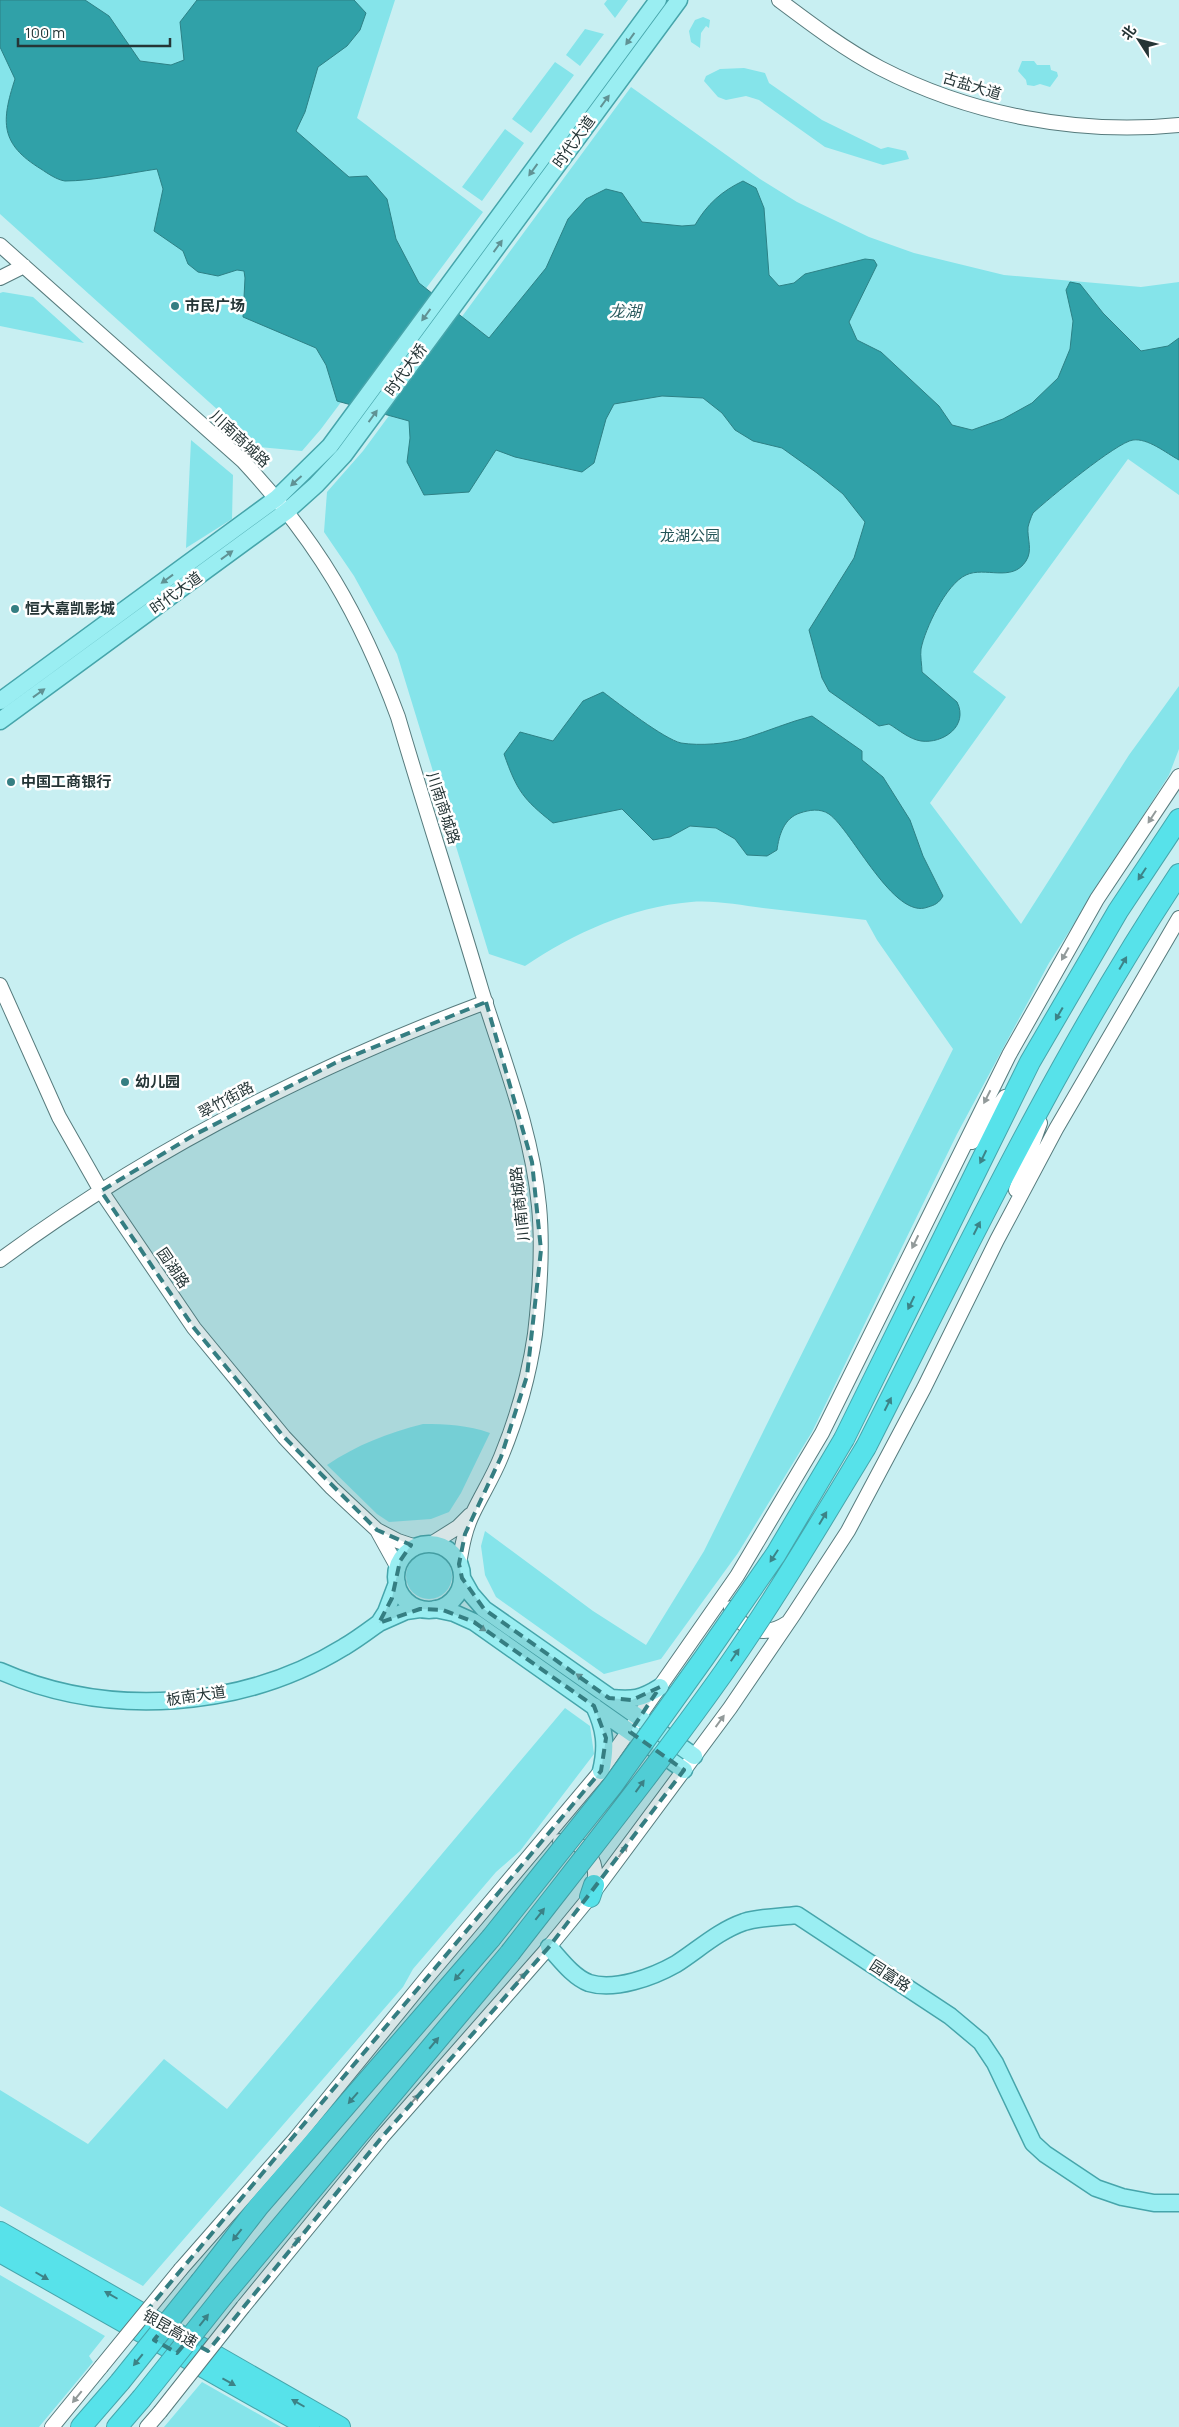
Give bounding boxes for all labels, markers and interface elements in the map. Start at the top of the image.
scale bar [18,15,170,47]
north arrow [1114,15,1164,65]
text: 北 [1116,21,1140,43]
text: 100 m [25,22,65,43]
one-way arrow [624,32,635,45]
street label: 古盐大道 [940,67,1004,104]
one-way arrow [600,94,610,108]
street label: 时代大道 [547,111,600,172]
one-way arrow [528,163,538,177]
one-way arrow [493,239,503,253]
place label: 市民广场 [185,295,245,316]
marker: 市民广场 [169,300,181,312]
water label: 龙湖 [609,300,644,322]
one-way arrow [421,308,431,322]
street label: 时代大桥 [379,339,432,400]
street label: 川南商城路 [206,405,275,472]
one-way arrow [367,410,378,423]
one-way arrow [290,475,302,487]
park label: 龙湖公园 [660,525,720,546]
one-way arrow [220,550,234,560]
street label: 时代大道 [145,566,206,619]
one-way arrow [160,574,174,584]
place label: 恒大嘉凯影城 [25,598,115,619]
marker: 恒大嘉凯影城 [9,603,21,615]
one-way arrow [32,687,45,698]
street label: 川南商城路 [422,769,465,847]
place label: 中国工商银行 [21,771,111,792]
marker: 中国工商银行 [5,776,17,788]
one-way arrow [1147,810,1157,824]
one-way arrow [1138,868,1147,881]
one-way arrow [1061,947,1069,962]
one-way arrow [1119,956,1128,970]
one-way arrow [1054,1007,1063,1020]
place label: 幼儿园 [135,1071,180,1092]
marker: 幼儿园 [119,1076,131,1088]
street label: 翠竹街路 [194,1076,257,1123]
one-way arrow [983,1090,991,1104]
one-way arrow [979,1150,988,1165]
street label: 川南商城路 [505,1166,534,1242]
one-way arrow [973,1221,981,1235]
one-way arrow [911,1235,919,1250]
street label: 园湖路 [152,1243,195,1292]
one-way arrow [907,1296,915,1310]
one-way arrow [884,1397,892,1411]
one-way arrow [819,1511,828,1524]
one-way arrow [769,1549,779,1563]
one-way arrow [473,1622,487,1632]
one-way arrow [730,1648,740,1661]
one-way arrow [576,1674,589,1684]
street label: 板南大道 [165,1681,227,1710]
one-way arrow [715,1714,725,1728]
one-way arrow [635,1779,645,1793]
one-way arrow [618,1845,628,1858]
one-way arrow [535,1907,545,1921]
street label: 园富路 [866,1955,915,1997]
one-way arrow [453,1969,465,1981]
one-way arrow [515,1973,527,1985]
one-way arrow [428,2038,440,2050]
one-way arrow [348,2092,359,2104]
one-way arrow [408,2095,420,2107]
one-way arrow [231,2228,242,2241]
one-way arrow [290,2237,302,2249]
one-way arrow [35,2272,49,2281]
one-way arrow [105,2291,118,2300]
street label: 银昆高速 [139,2304,201,2353]
one-way arrow [199,2313,209,2327]
one-way arrow [132,2353,143,2366]
one-way arrow [222,2378,236,2387]
one-way arrow [71,2390,82,2403]
one-way arrow [291,2398,304,2407]

